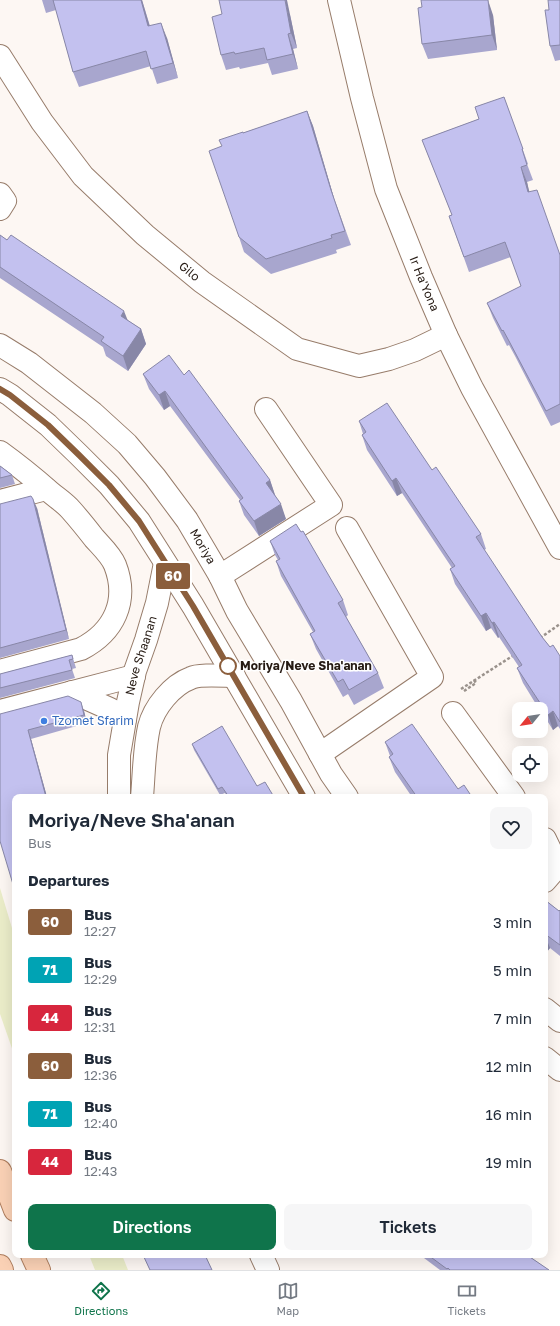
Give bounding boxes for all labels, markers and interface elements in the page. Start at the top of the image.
street label: Ir Ha'Yona [406,254,443,313]
street label: Gilo [176,258,203,284]
street label: Moriya [187,526,219,567]
line badge: 60 [155,563,191,589]
text: 60 [164,567,182,584]
street label: Neve Shaanan [122,614,160,697]
marker: Moriya/Neve Sha'anan [219,657,237,675]
place label: Moriya/Neve Sha'anan [240,658,372,673]
north arrow [512,702,548,738]
map controls [512,702,548,782]
place label: Tzomet Sfarim [52,713,134,728]
marker: Tzomet Sfarim [39,716,49,726]
button: locate [512,746,548,782]
button: heart [490,807,532,849]
text: Moriya/Neve Sha'anan [28,808,235,831]
text: Bus [28,835,51,851]
text: Departures [28,871,109,889]
text: Bus [84,905,112,923]
text: 60 [41,913,59,930]
text: 3 min [493,913,532,931]
text: 12:27 [84,923,116,939]
text: Bus [84,953,112,971]
text: 71 [43,961,57,978]
text: 5 min [493,961,532,979]
text: 12:29 [84,971,117,987]
text: Bus [84,1001,112,1019]
text: 44 [41,1009,59,1026]
text: 7 min [494,1009,532,1027]
text: 12:31 [84,1019,116,1035]
text: Bus [84,1049,112,1067]
text: 60 [41,1057,59,1074]
text: 12 min [486,1057,532,1075]
text: 12:36 [84,1067,117,1083]
text: Bus [84,1097,112,1115]
text: 71 [43,1105,57,1122]
text: 16 min [485,1105,532,1123]
text: 12:40 [84,1115,118,1131]
text: Bus [84,1145,112,1163]
text: 44 [41,1153,59,1170]
text: 19 min [485,1153,532,1171]
text: 12:43 [84,1163,117,1179]
button: Directions [28,1204,276,1250]
button: Tickets [284,1204,532,1250]
tab: Directions [74,1280,128,1317]
tab: Map [276,1280,299,1317]
tab: Tickets [447,1280,486,1317]

